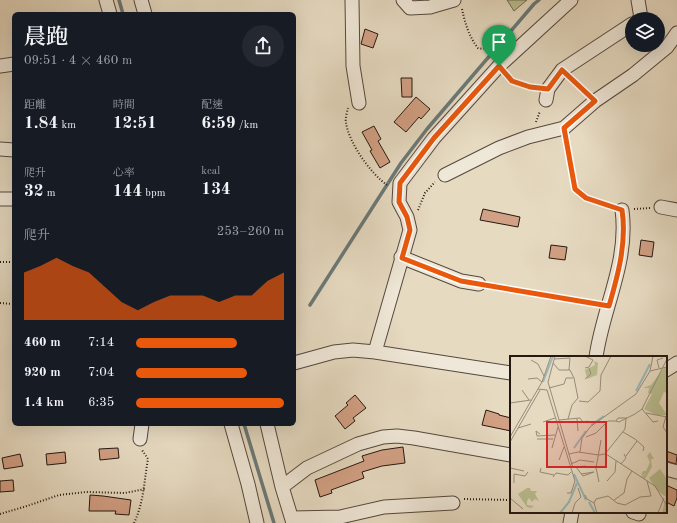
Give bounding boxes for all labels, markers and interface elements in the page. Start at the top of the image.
map controls [625,12,665,52]
button: layers [625,12,665,52]
button: share [242,25,284,67]
pin [482,25,516,66]
text: 晨跑 [24,27,68,49]
icon: arrive [488,31,510,53]
text: 09:51 · 4 × 460 m [24,54,132,67]
text: 距離 [24,100,46,111]
text: 時間 [113,100,135,111]
text: 配速 [201,100,223,111]
text: 1.84 [24,115,58,132]
text: 12:51 [113,115,157,132]
text: 6:59 [201,115,236,132]
text: km [58,120,76,131]
text: /km [236,120,258,131]
text: kcal [201,166,220,177]
text: 爬升 [24,168,46,179]
text: 心率 [113,168,135,179]
text: 134 [201,181,231,198]
text: 32 [24,183,44,200]
text: 144 [113,183,142,200]
text: m [44,188,56,199]
text: bpm [142,188,165,199]
text: 253–260 m [217,225,284,238]
text: 爬升 [24,229,50,242]
text: 460 m [24,336,61,349]
text: 7:14 [88,336,114,349]
inset map [510,356,667,513]
text: 920 m [24,366,61,379]
text: 7:04 [88,366,114,379]
text: 1.4 km [24,396,64,409]
text: 6:35 [88,396,114,409]

